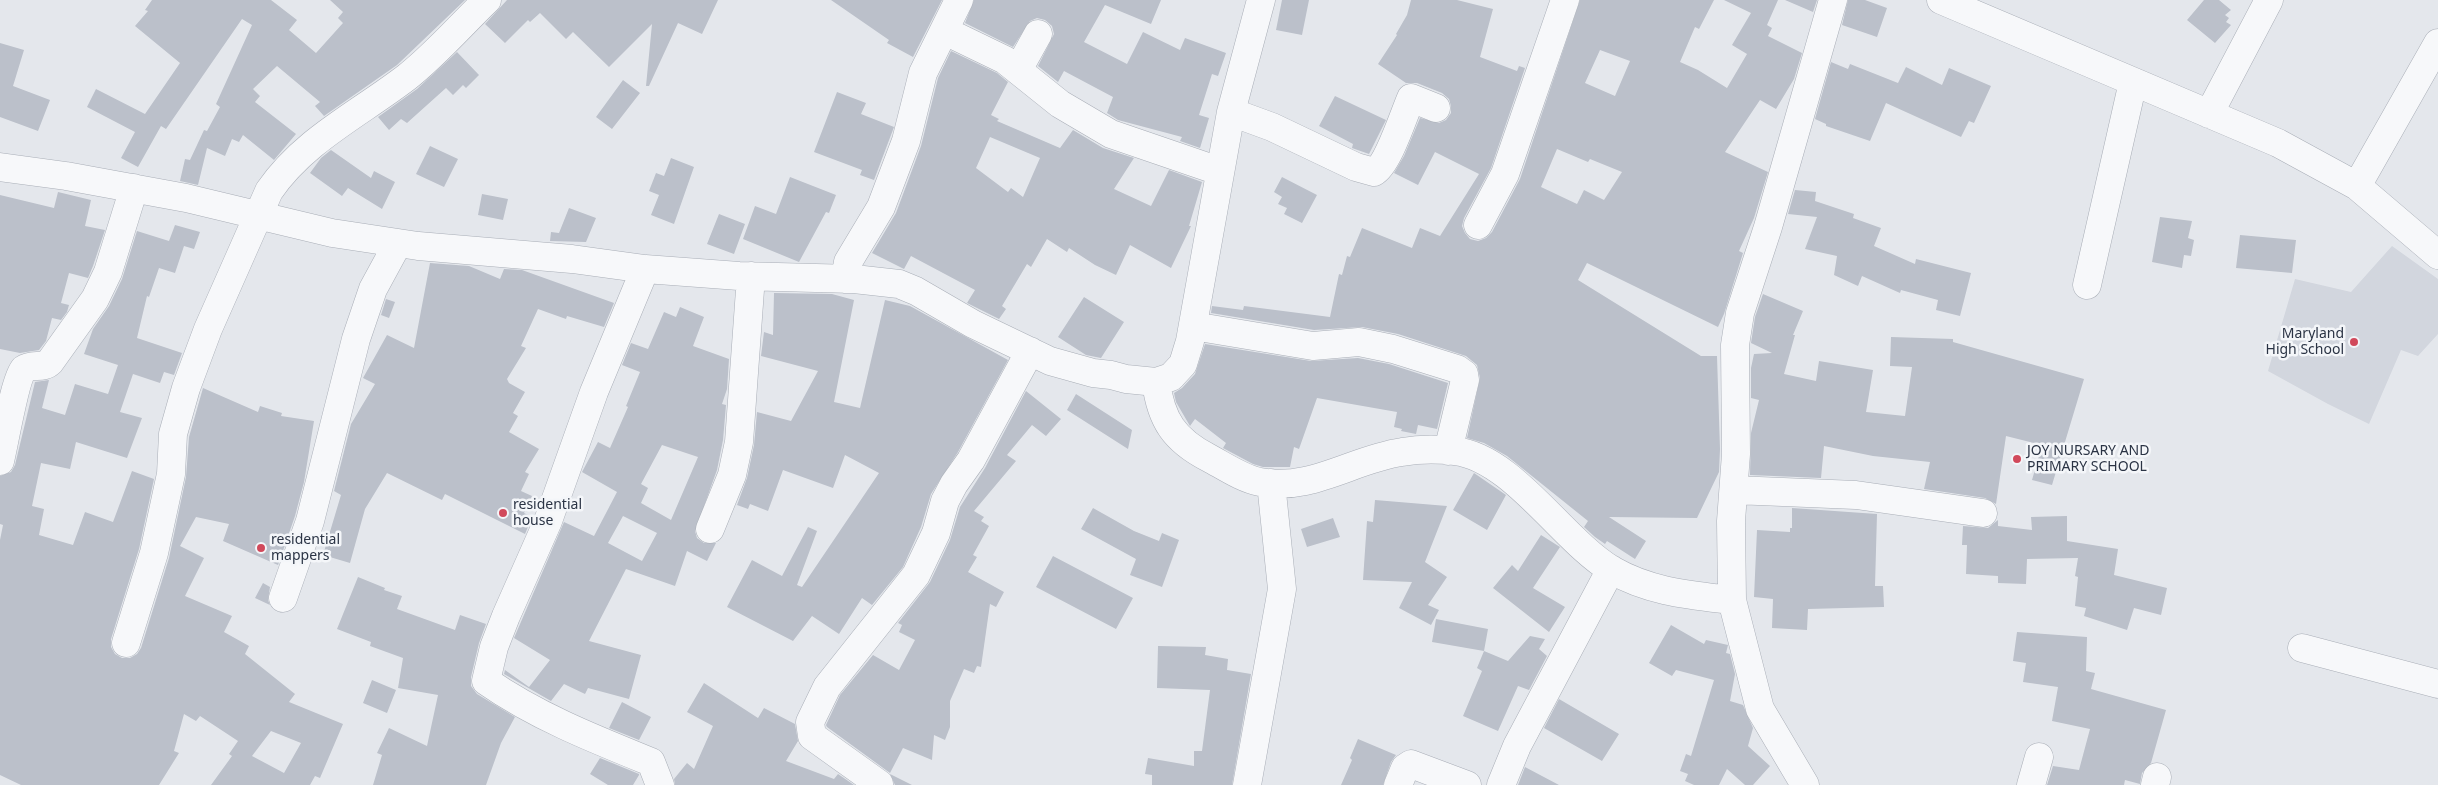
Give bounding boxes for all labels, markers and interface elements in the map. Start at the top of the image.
place label: Maryland High School [2266,326,2344,358]
marker: Maryland High School [2348,336,2360,348]
place label: JOY NURSARY AND PRIMARY SCHOOL [2027,443,2149,476]
marker: JOY NURSARY AND PRIMARY SCHOOL [2011,453,2023,465]
place label: residential house [513,497,582,530]
marker: residential house [497,507,509,519]
place label: residential mappers [271,532,340,564]
marker: residential mappers [255,542,267,554]

